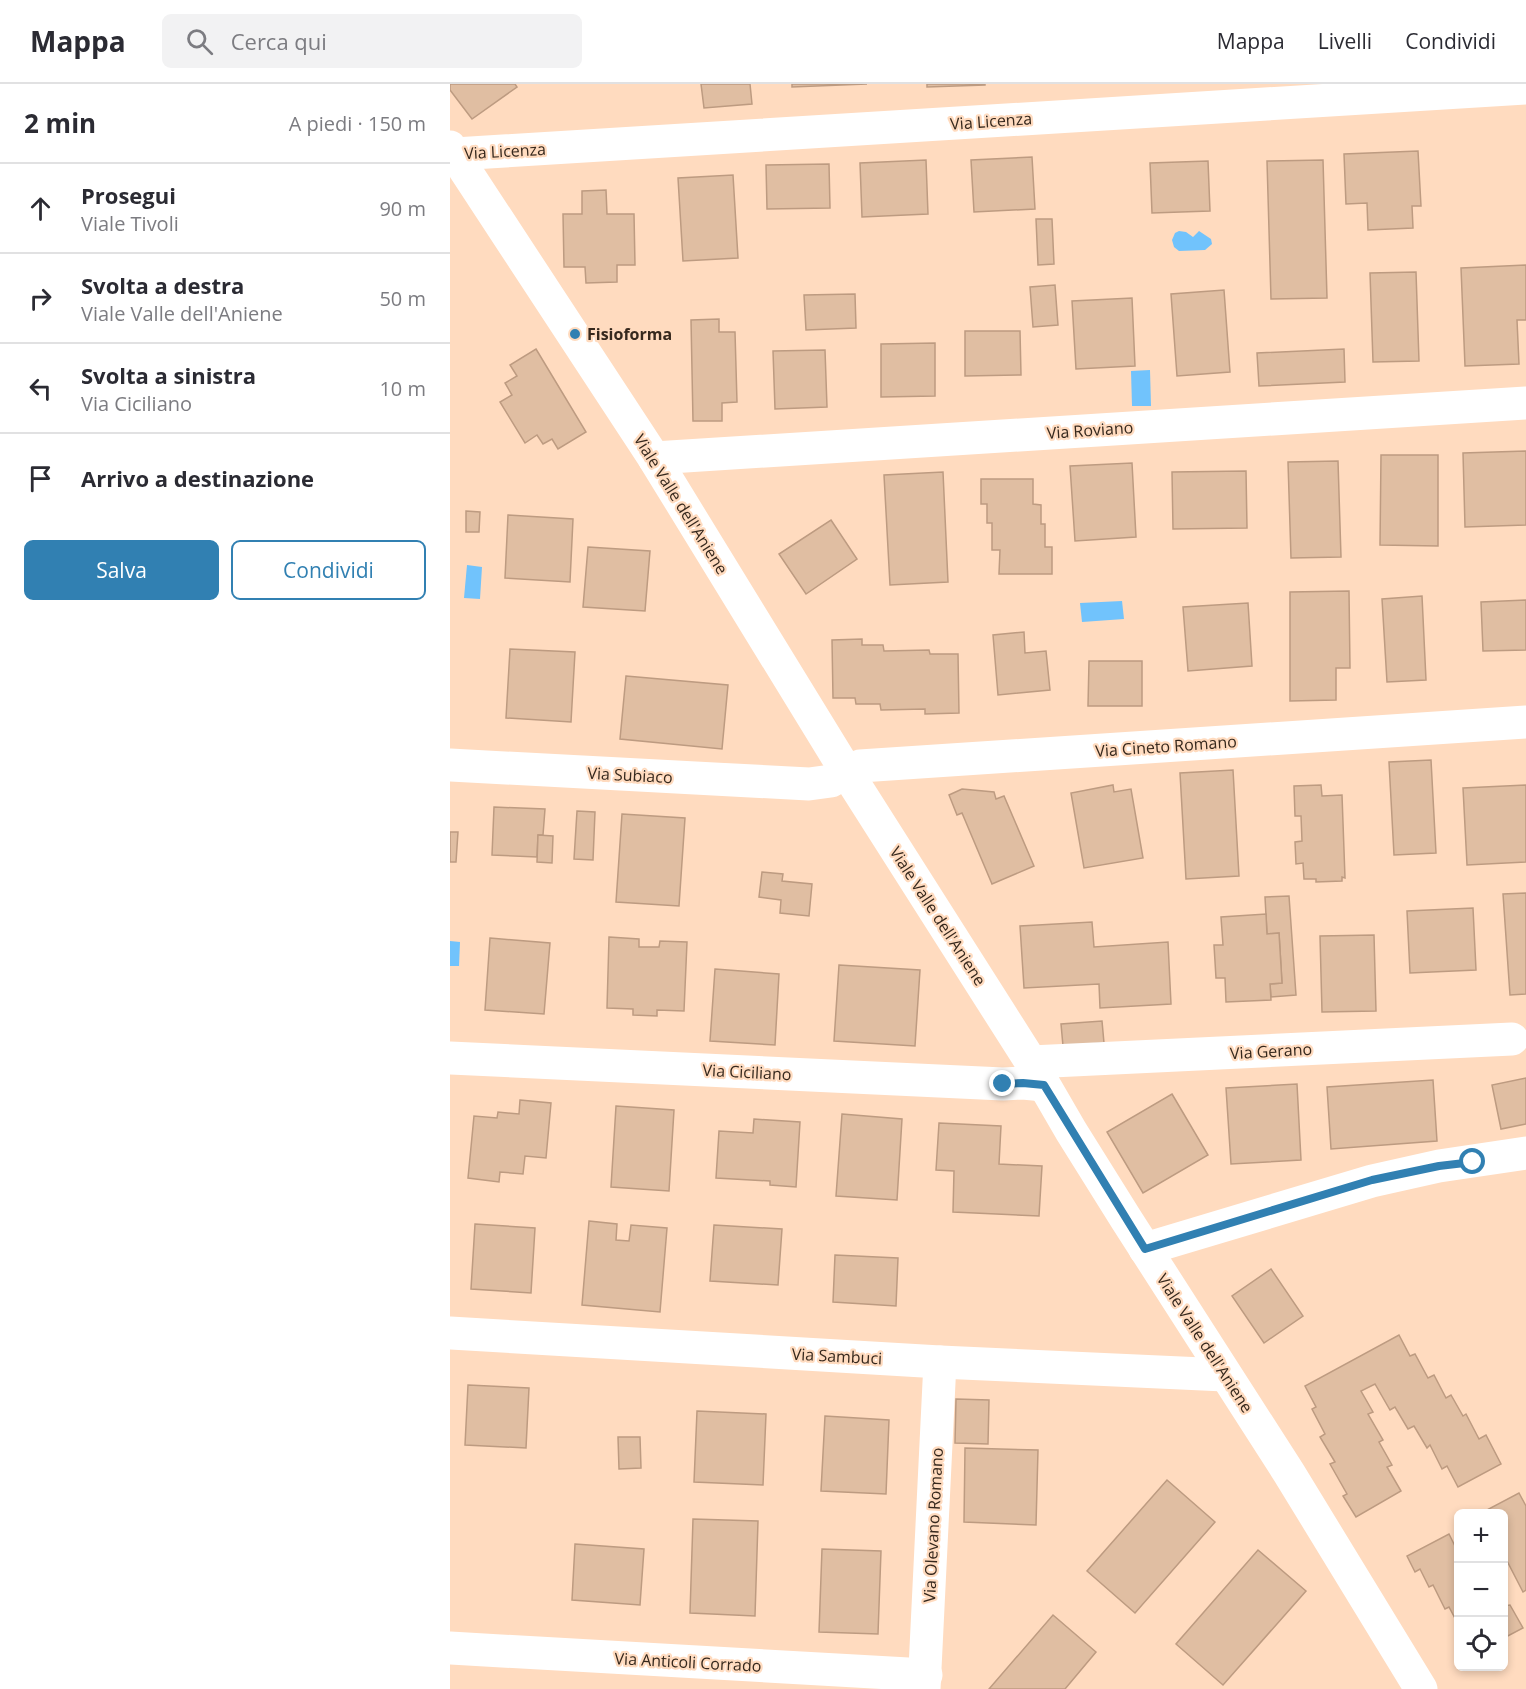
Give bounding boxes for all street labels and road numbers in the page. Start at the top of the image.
street label: Via Licenza [949,107,1033,135]
street label: Via Licenza [464,138,546,164]
street label: Via Roviano [1046,416,1134,444]
street label: Viale Valle dell'Aniene [629,430,733,578]
street label: Via Cineto Romano [1095,730,1237,762]
street label: Via Subiaco [587,762,673,788]
street label: Viale Valle dell'Aniene [885,842,991,990]
street label: Via Gerano [1229,1038,1313,1064]
street label: Via Ciciliano [702,1059,792,1085]
street label: Viale Valle dell'Aniene [1152,1269,1258,1417]
street label: Via Sambuci [791,1343,883,1369]
street label: Via Olevano Romano [918,1447,948,1603]
street label: Via Anticoli Corrado [614,1647,762,1677]

